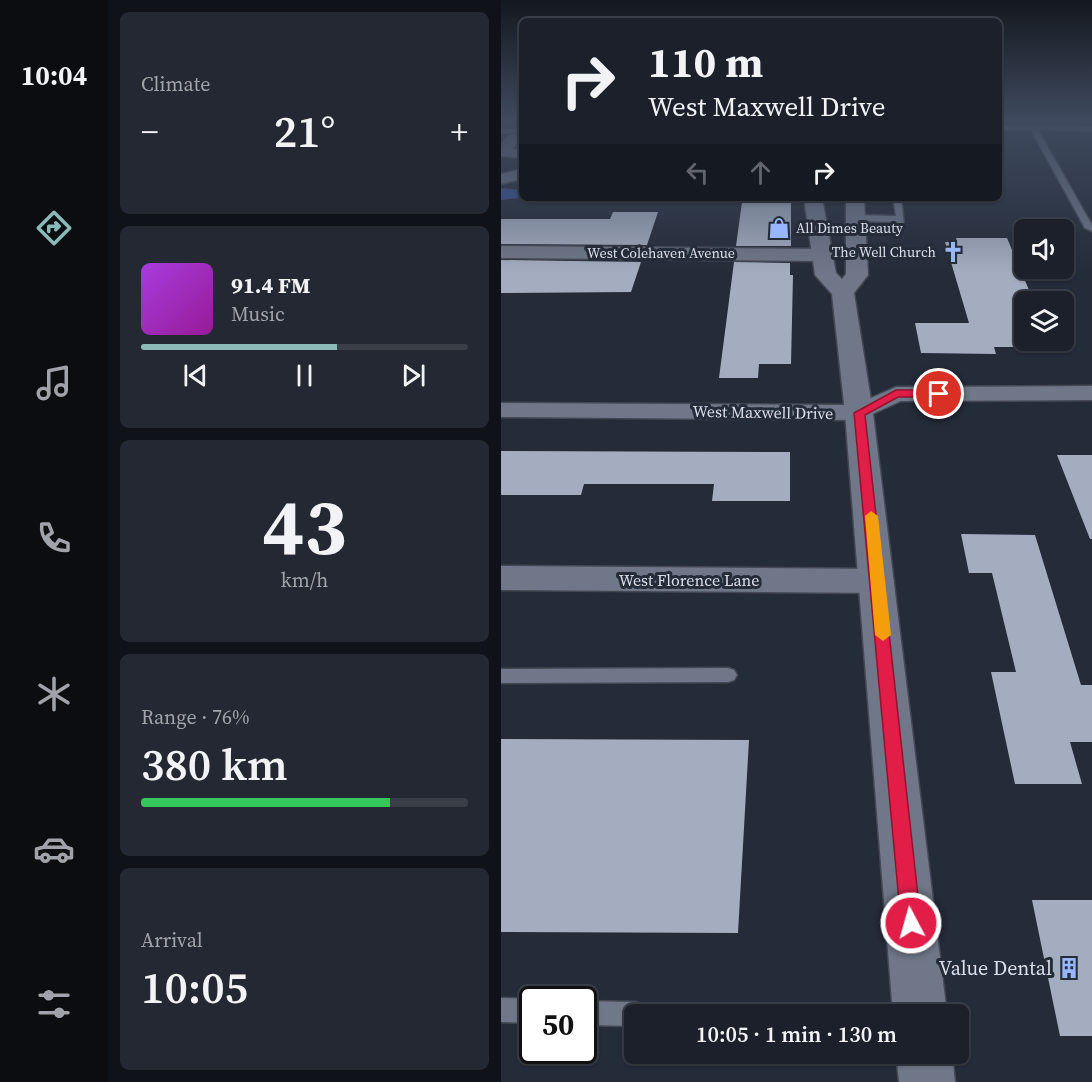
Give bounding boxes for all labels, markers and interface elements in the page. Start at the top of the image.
text: 110 m [648,33,763,91]
icon: right [549,42,627,120]
text: 10:04 [21,57,87,94]
text: Climate [141,70,210,98]
text: West Maxwell Drive [648,88,885,125]
text: 21° [274,100,335,162]
text: − [141,109,159,154]
text: + [451,109,468,154]
icon: left [681,156,714,189]
icon: ahead [744,156,777,189]
icon: right [807,156,840,189]
icon: directions [33,207,75,249]
shop icon: All Dimes Beauty [767,216,791,240]
place label: All Dimes Beauty [796,218,904,238]
map controls [1014,219,1074,351]
button: sound [1014,219,1074,279]
church icon: The Well Church [941,240,965,264]
place label: The Well Church [832,242,936,262]
street label: West Colehaven Avenue [587,243,735,263]
text: 91.4 FM [231,270,310,300]
button: layers [1014,291,1074,351]
text: Music [231,300,285,328]
icon: previous [179,359,212,392]
icon: pause [288,359,321,392]
icon: next [397,359,430,392]
icon: music [33,362,75,404]
pin [913,368,964,419]
icon: arrive [922,377,955,410]
street label: West Maxwell Drive [692,400,834,424]
text: 43 [262,473,347,580]
icon: phone [33,517,75,559]
text: km/h [281,566,328,594]
street label: West Florence Lane [619,569,759,591]
icon: climate [33,673,75,715]
text: Range · 76% [141,703,250,731]
text: 380 km [141,733,288,795]
icon: car [33,828,75,870]
position arrow [879,891,943,955]
text: Arrival [141,926,203,954]
place label: Value Dental [939,954,1052,982]
text: 10:05 [141,956,248,1018]
building icon: Value Dental [1057,956,1081,980]
icon: filters [33,983,75,1025]
speed limit sign: 50 [519,986,597,1064]
text: 10:05 · 1 min · 130 m [696,1019,897,1049]

